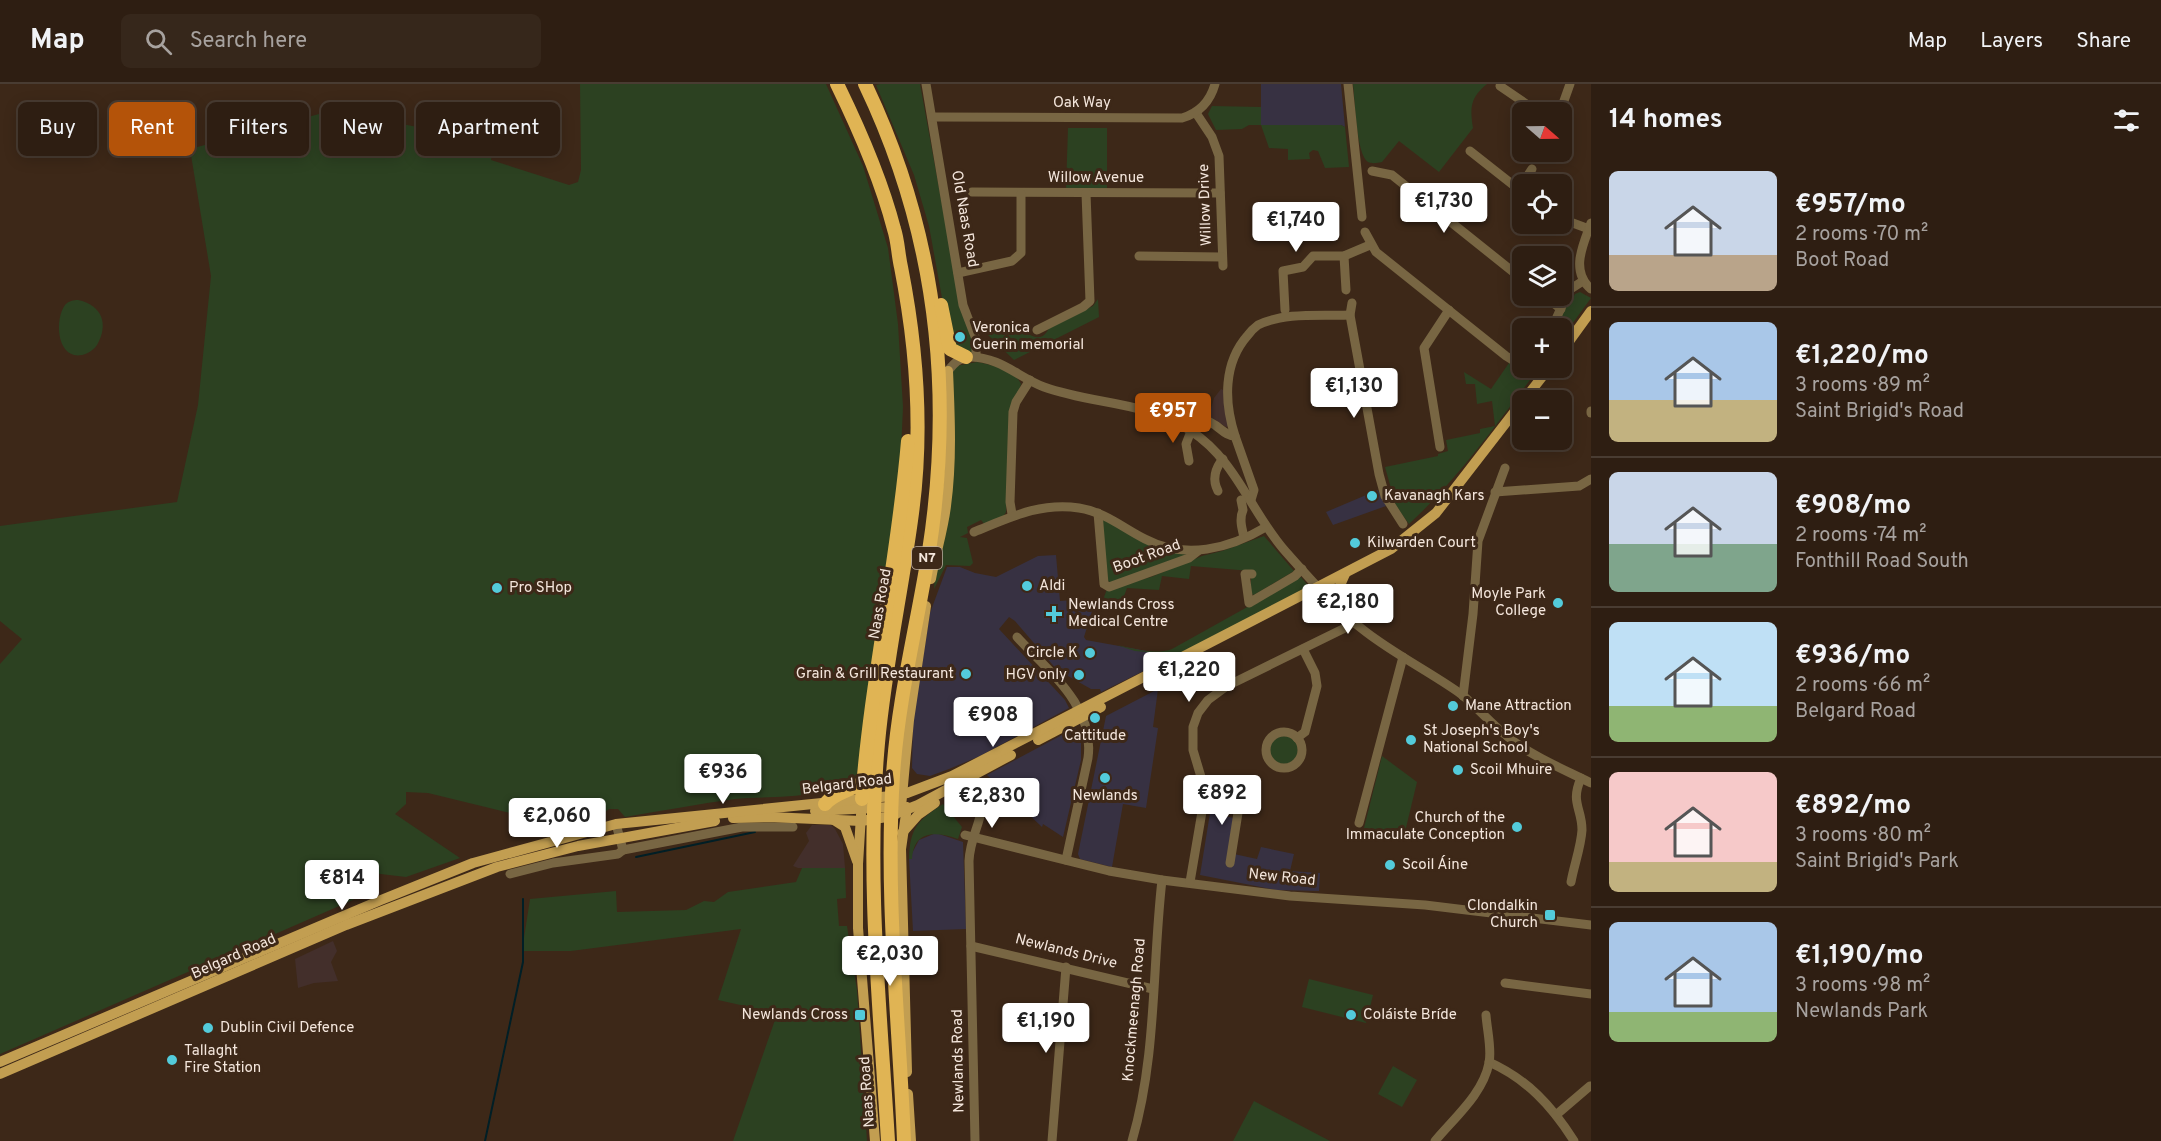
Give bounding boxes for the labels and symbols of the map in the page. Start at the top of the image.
street label: Oak Way [1053,94,1111,113]
north arrow [1512,102,1572,162]
street label: Willow Drive [1195,164,1217,246]
street label: Old Naas Road [946,169,982,269]
street label: Willow Avenue [1048,169,1144,188]
pin: €1,730 [1395,183,1493,234]
pin: €1,740 [1247,202,1345,253]
place label: Veronica Guerin memorial [972,319,1084,355]
marker: Veronica Guerin memorial [953,330,967,344]
pin: €1,130 [1305,368,1403,419]
pin: €957 [1137,393,1209,444]
place label: Kavanagh Kars [1384,487,1485,506]
marker: Kavanagh Kars [1365,489,1379,503]
place label: Kilwarden Court [1367,534,1476,553]
street label: Boot Road [1111,536,1183,578]
marker: Kilwarden Court [1348,536,1362,550]
road number: N7 [912,547,942,569]
street label: Naas Road [865,567,897,641]
place label: Aldi [1039,577,1065,596]
place label: Pro SHop [509,579,572,598]
marker: Aldi [1020,579,1034,593]
marker: Pro SHop [490,581,504,595]
pin: €2,180 [1299,584,1397,635]
place label: Moyle Park College [1471,585,1546,621]
place label: Newlands Cross Medical Centre [1068,596,1174,632]
marker: Moyle Park College [1551,596,1565,610]
marker: Newlands Cross Medical Centre [1045,605,1063,623]
place label: Circle K [1026,644,1078,663]
marker: Circle K [1083,646,1097,660]
pin: €1,220 [1140,652,1238,703]
place label: Grain & Grill Restaurant [796,665,954,684]
place label: HGV only [1005,666,1067,685]
marker: Grain & Grill Restaurant [959,667,973,681]
marker: HGV only [1072,668,1086,682]
pin: €908 [957,697,1029,748]
place label: Mane Attraction [1465,697,1572,716]
marker: Mane Attraction [1446,699,1460,713]
marker: Cattitude [1088,711,1102,725]
place label: St Joseph's Boy's National School [1423,722,1540,758]
place label: Cattitude [1064,727,1126,746]
marker: St Joseph's Boy's National School [1404,733,1418,747]
pin: €936 [687,754,759,805]
place label: Scoil Mhuire [1470,761,1552,780]
marker: Scoil Mhuire [1451,763,1465,777]
street label: Belgard Road [801,770,893,800]
marker: Newlands [1098,771,1112,785]
pin: €892 [1186,775,1258,826]
pin: €2,830 [943,778,1041,829]
place label: Newlands [1072,787,1138,806]
pin: €2,060 [508,798,606,849]
place label: Church of the Immaculate Conception [1346,809,1505,845]
marker: Church of the Immaculate Conception [1510,820,1524,834]
place label: Scoil Áine [1402,855,1468,875]
marker: Scoil Áine [1383,858,1397,872]
pin: €814 [306,860,378,911]
street label: New Road [1247,865,1317,891]
place label: Clondalkin Church [1467,897,1538,933]
marker: Clondalkin Church [1543,908,1557,922]
street label: Belgard Road [189,930,279,984]
street label: Newlands Drive [1013,930,1119,974]
pin: €2,030 [841,936,939,987]
street label: Knockmeenagh Road [1119,937,1151,1083]
pin: €1,190 [997,1003,1095,1054]
place label: Newlands Cross [742,1006,848,1025]
place label: Coláiste Bríde [1363,1006,1457,1025]
marker: Newlands Cross [853,1008,867,1022]
marker: Coláiste Bríde [1344,1008,1358,1022]
street label: Newlands Road [949,1009,969,1113]
place label: Dublin Civil Defence [220,1019,354,1038]
marker: Dublin Civil Defence [201,1021,215,1035]
place label: Tallaght Fire Station [184,1042,261,1078]
marker: Tallaght Fire Station [165,1053,179,1067]
street label: Naas Road [856,1056,880,1128]

